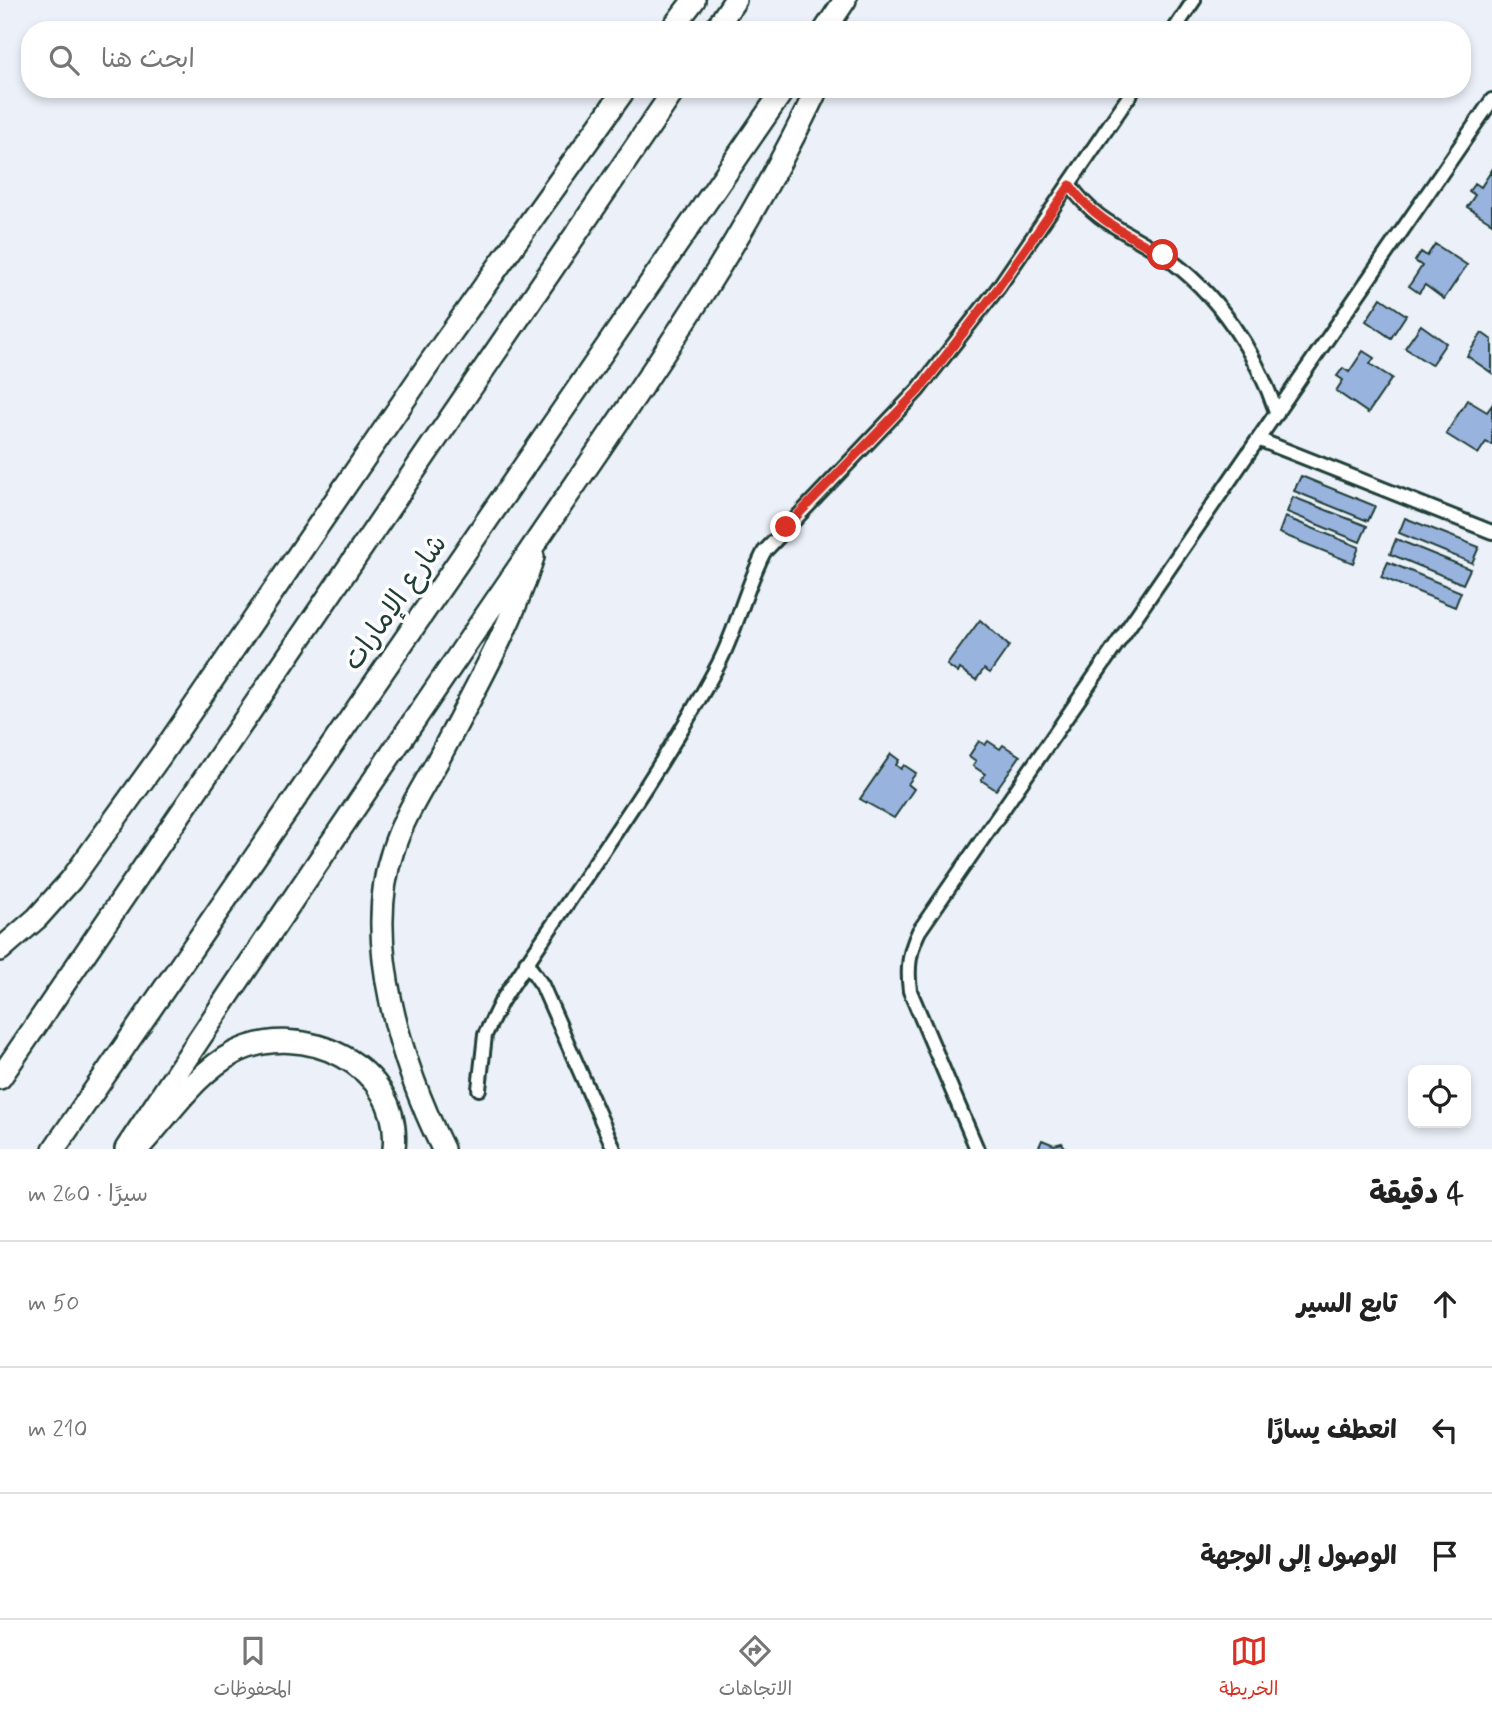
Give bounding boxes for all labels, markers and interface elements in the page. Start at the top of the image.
search box [21,21,1471,98]
icon: search [45,41,83,79]
text: ابحث هنا [101,43,195,77]
route start [1147,239,1178,270]
route end [770,511,801,542]
street label: شارع الإمارات [335,528,457,678]
map controls [1408,1065,1471,1128]
button: locate [1408,1065,1471,1128]
text: 4 دقيقة [1369,1175,1464,1214]
text: سيرًا · 260 m [28,1180,148,1210]
icon: ahead [1426,1285,1464,1323]
text: تابع السير [1297,1288,1397,1322]
text: 50 m [28,1289,80,1319]
icon: left [1426,1411,1464,1449]
text: انعطف يسارًا [1267,1414,1397,1448]
text: 210 m [28,1415,88,1445]
icon: arrive [1426,1537,1464,1575]
text: الوصول إلى الوجهة [1200,1540,1397,1574]
tab: المحفوظات [214,1632,292,1705]
tab: الاتجاهات [719,1632,792,1705]
tab: الخريطة [1219,1632,1278,1705]

